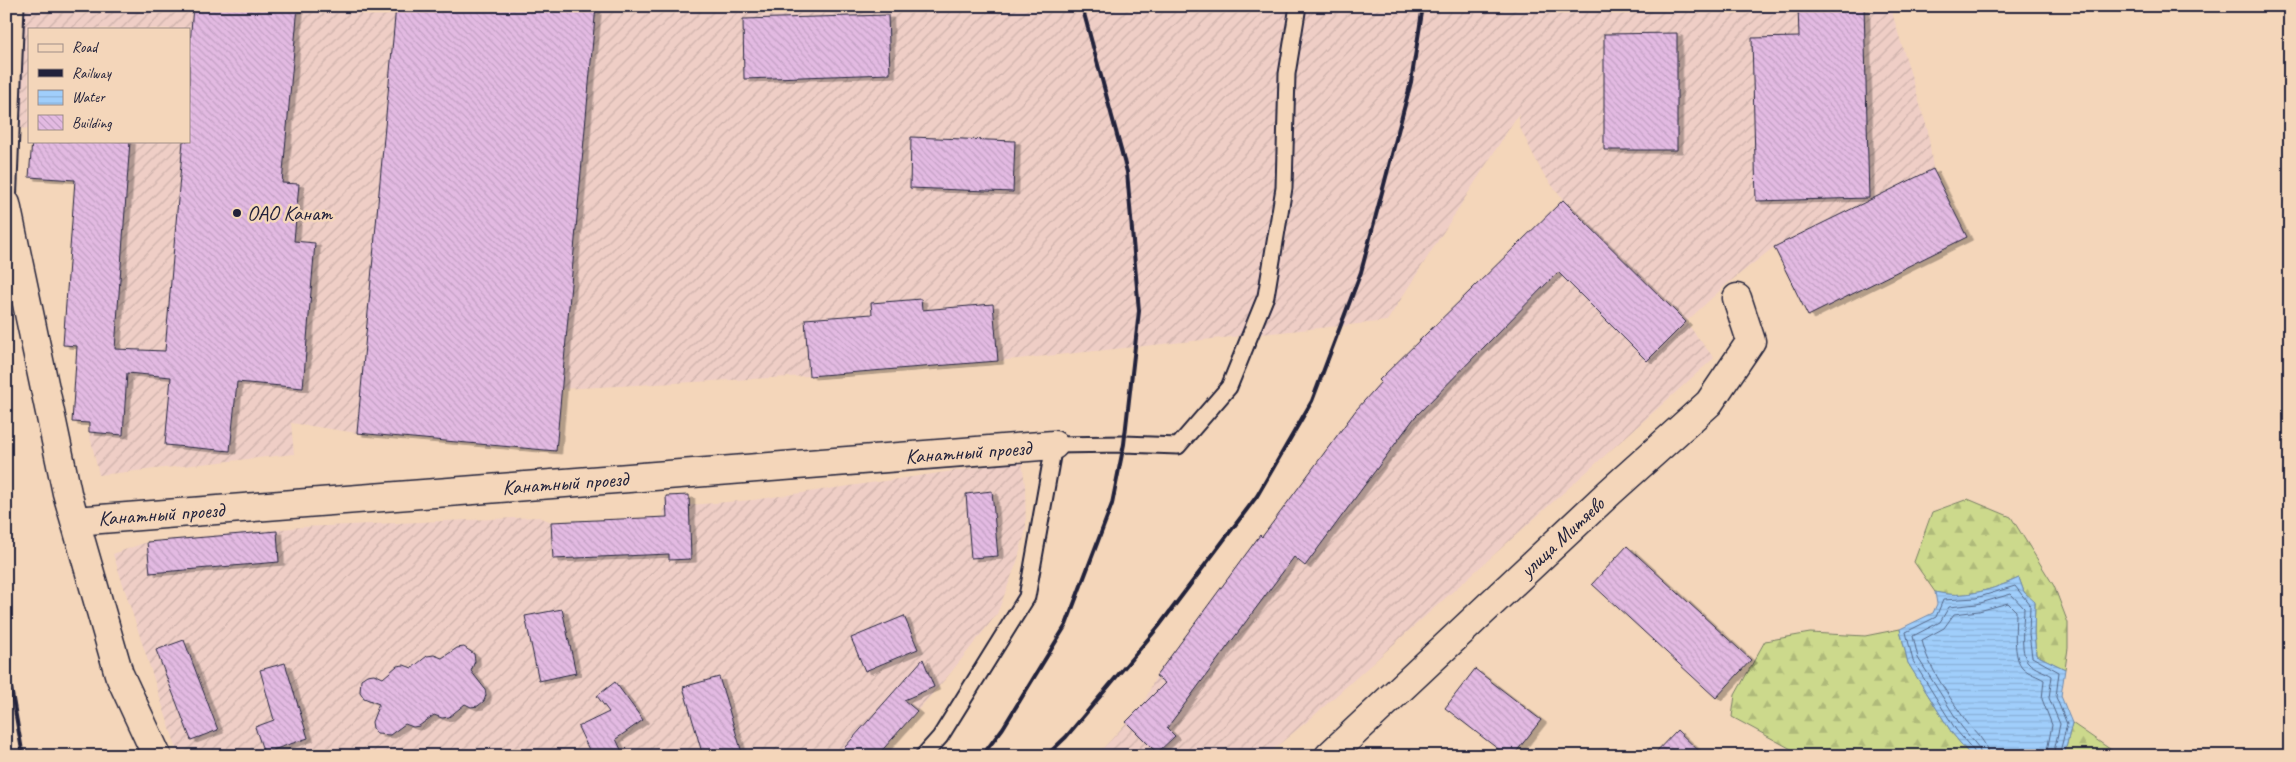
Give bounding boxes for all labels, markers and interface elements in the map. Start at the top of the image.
legend [28,28,190,142]
text: Road [72,38,99,57]
text: Railway [72,64,113,83]
text: Water [72,88,106,107]
text: Building [72,114,112,133]
place label: ОАО Канат [247,200,333,226]
marker: ОАО Канат [231,207,243,219]
street label: Канатный проезд [904,434,1034,469]
street label: Канатный проезд [501,465,631,500]
street label: улица Митяево [1513,490,1611,584]
street label: Канатный проезд [97,496,227,531]

